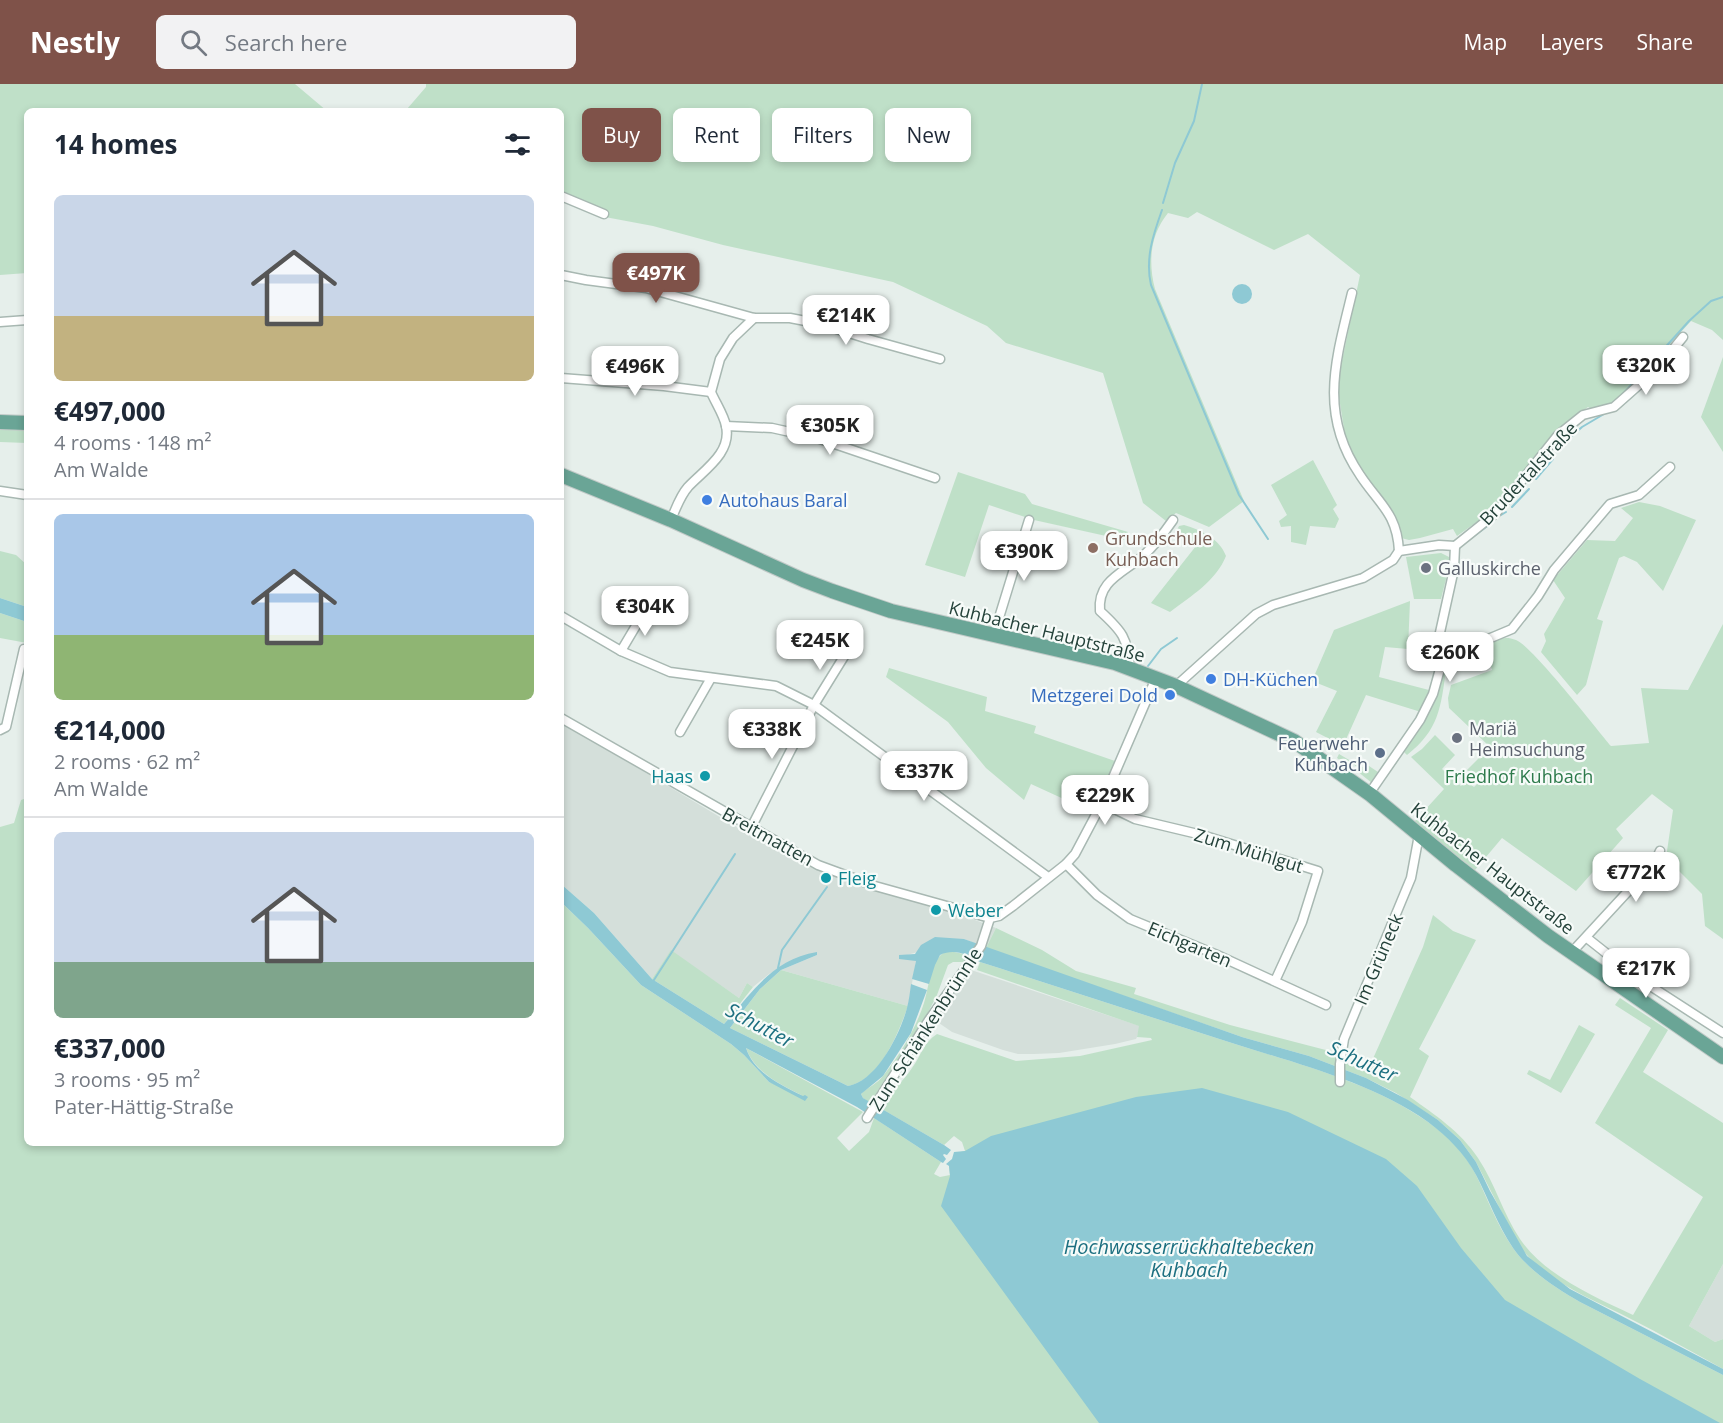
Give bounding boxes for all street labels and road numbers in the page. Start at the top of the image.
street label: Brudertalstraße [1474,416,1582,530]
street label: Kuhbacher Hauptstraße [946,595,1148,667]
street label: Kuhbacher Hauptstraße [1406,797,1580,939]
street label: Breitmatten [718,801,818,871]
street label: Zum Mühlgut [1192,822,1306,878]
street label: Im Grüneck [1348,909,1408,1008]
street label: Eichgarten [1144,916,1236,972]
street label: Zum Schänkenbrünnle [863,943,987,1115]

